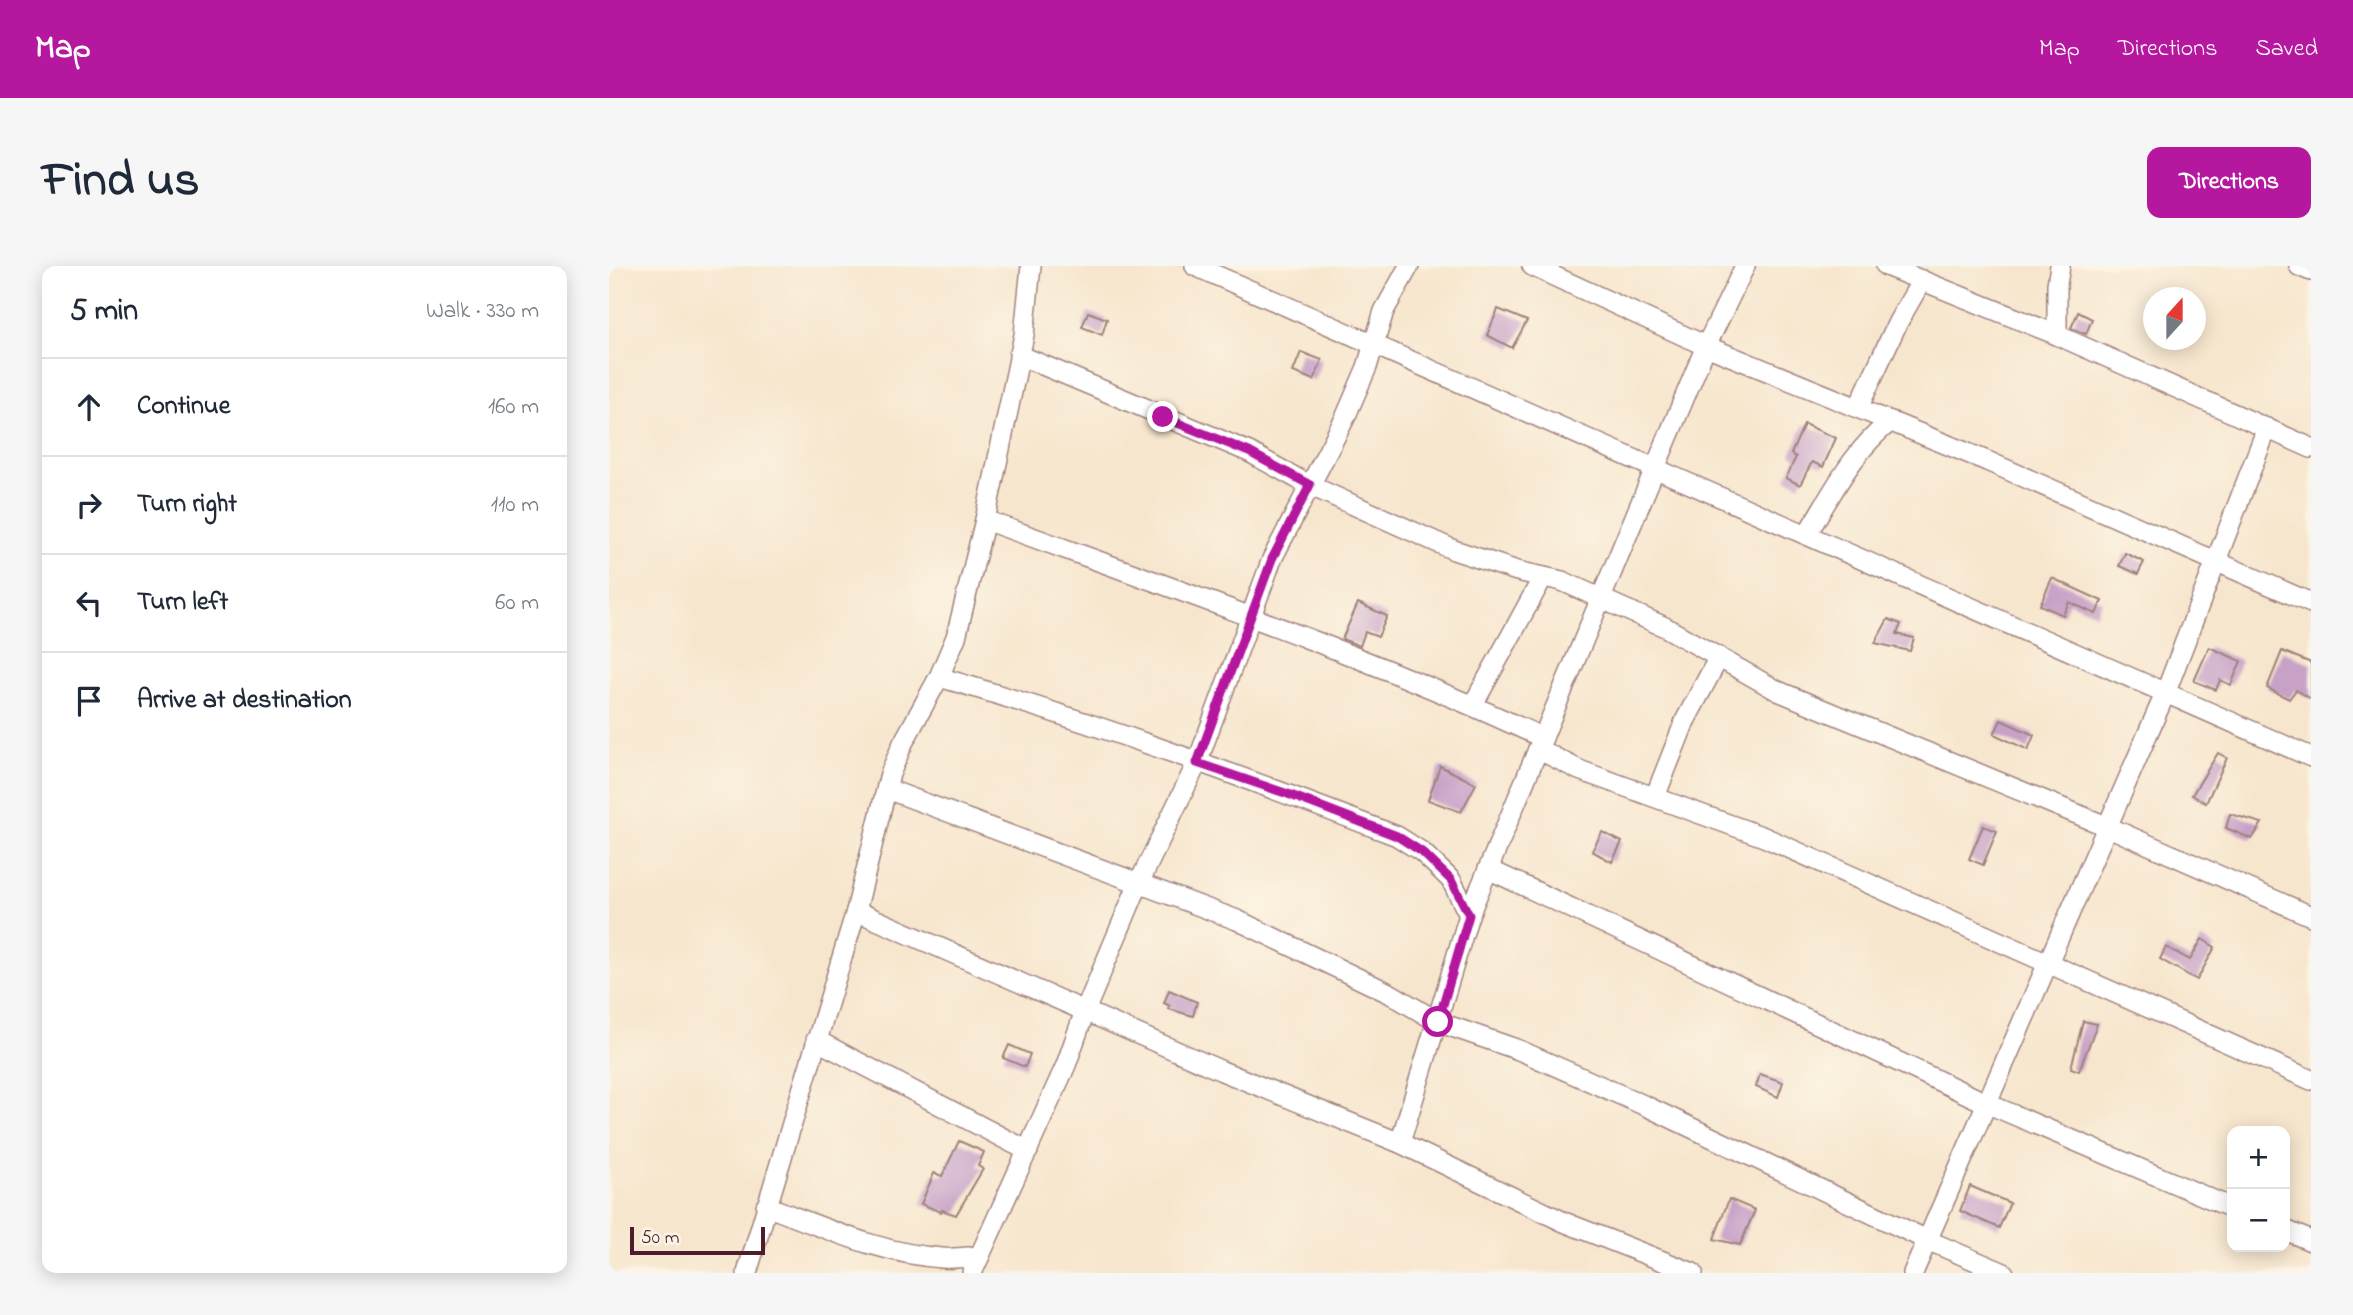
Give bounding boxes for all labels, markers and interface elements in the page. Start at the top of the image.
text: Map [35,25,91,73]
text: Map [2039,32,2080,67]
text: Directions [2118,32,2217,67]
text: Saved [2255,32,2318,67]
text: Find us [42,146,199,218]
button: Directions [2147,147,2311,218]
north arrow [2143,287,2206,350]
text: 5 min [70,290,138,334]
text: Walk · 330 m [426,295,539,328]
icon: ahead [70,388,108,426]
text: Continue [137,388,230,426]
text: 160 m [488,391,539,424]
route end [1147,401,1178,432]
icon: right [70,486,108,524]
text: Turn right [137,486,237,524]
text: 110 m [491,489,539,522]
icon: left [70,584,108,622]
text: Turn left [137,584,228,622]
text: 60 m [495,587,539,620]
icon: arrive [70,682,108,720]
text: Arrive at destination [137,682,352,720]
route start [1422,1006,1453,1037]
map controls [2227,1126,2290,1252]
button: + [2227,1126,2290,1189]
button: − [2227,1189,2290,1252]
scale bar [630,1224,765,1256]
text: 50 m [641,1225,680,1252]

